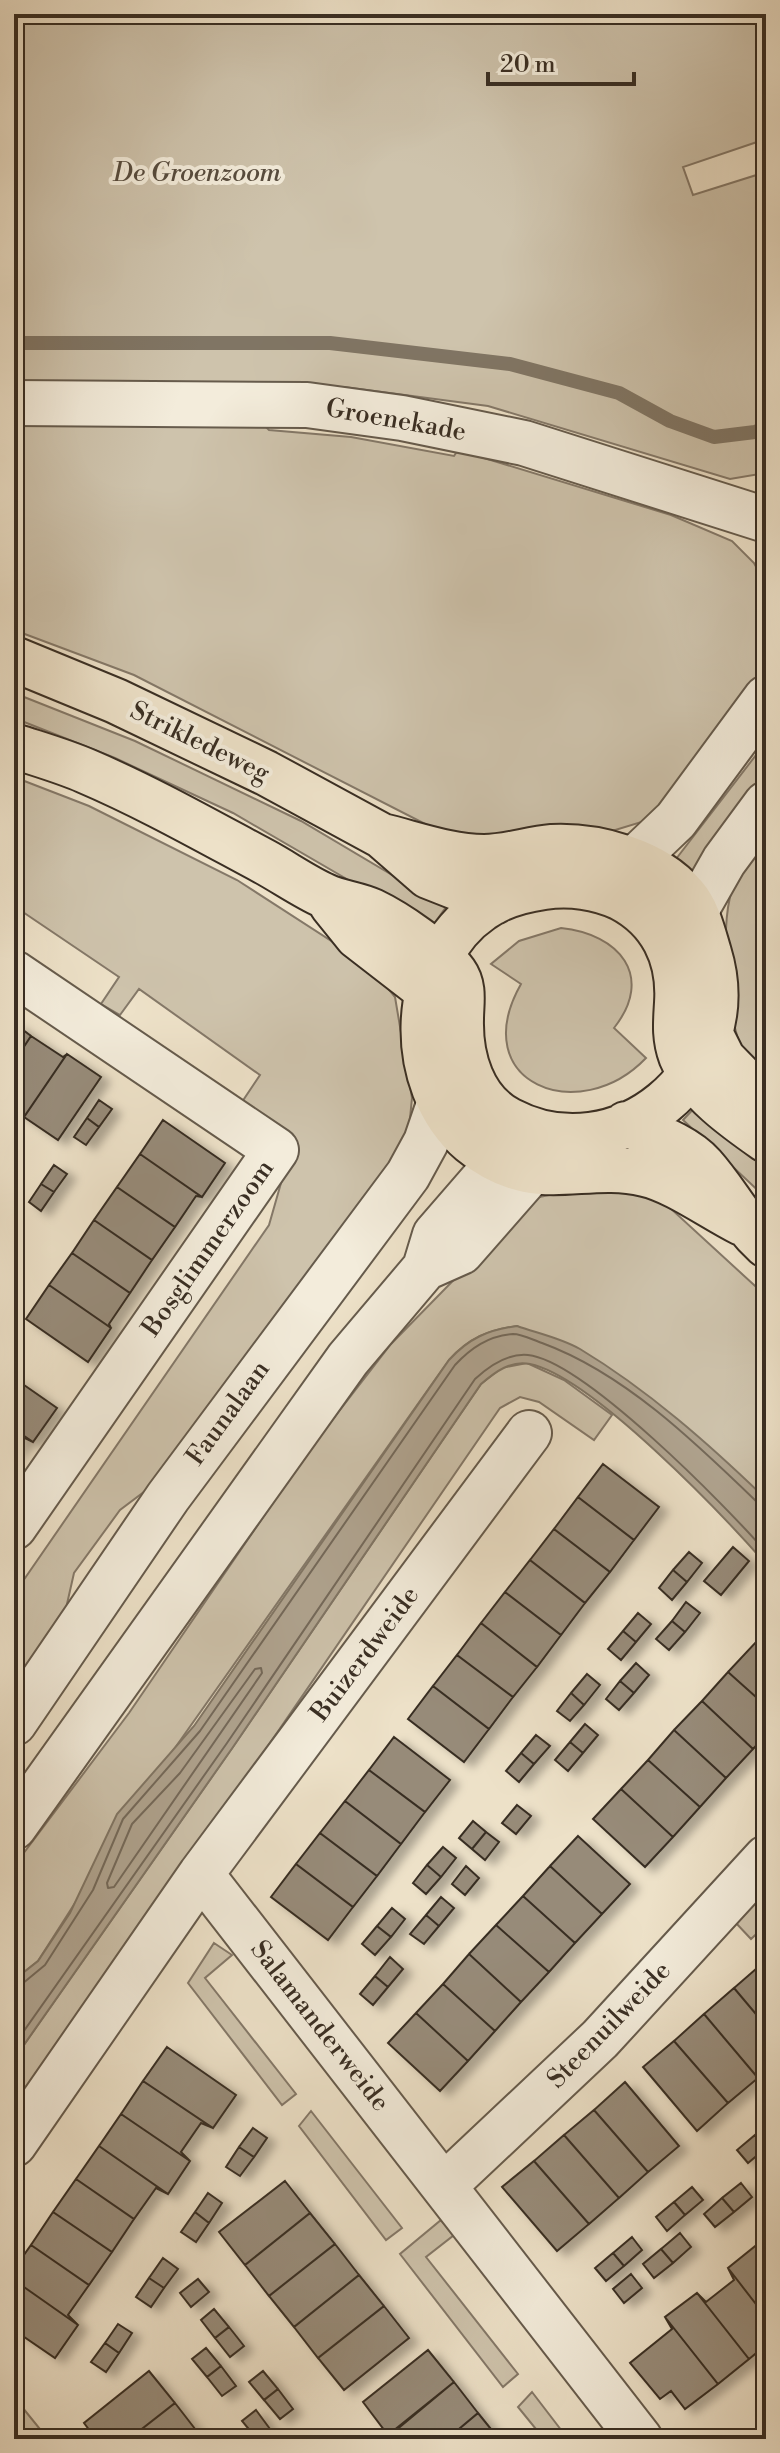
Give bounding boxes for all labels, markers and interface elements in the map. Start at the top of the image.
scale bar [488,36,634,86]
text: 20 m [500,50,556,80]
park label: De Groenzoom [112,157,282,189]
street label: Groenekade [323,392,469,448]
street label: Strikledeweg [125,695,275,790]
street label: Bosglimmerzoom [135,1153,281,1343]
street label: Faunalaan [179,1354,277,1472]
street label: Buizerdweide [303,1580,426,1729]
street label: Salamanderweide [243,1934,397,2118]
street label: Steenuilweide [540,1955,678,2095]

